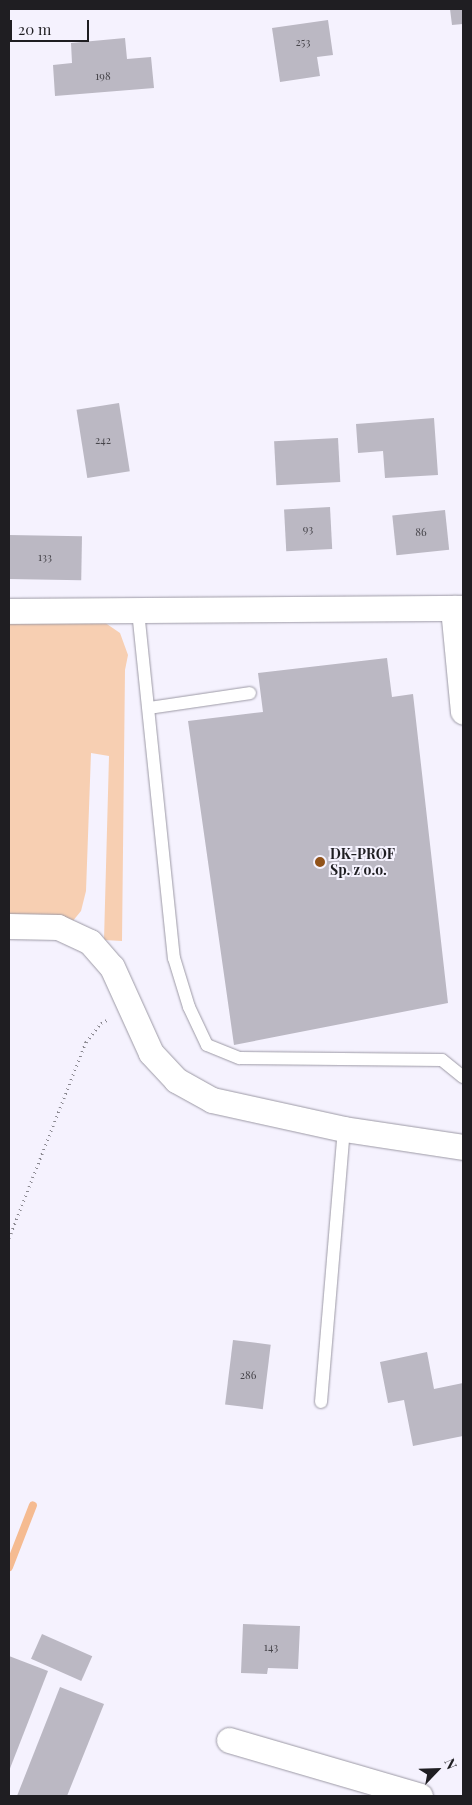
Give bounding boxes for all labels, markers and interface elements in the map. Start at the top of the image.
scale bar [12,10,91,42]
text: 20 m [18,19,51,39]
house number: 253 [296,35,310,49]
house number: 198 [95,69,111,83]
house number: 242 [95,433,111,447]
house number: 93 [303,522,313,536]
house number: 86 [415,525,427,539]
house number: 133 [38,550,52,564]
place label: DK-PROF Sp. z o.o. [330,846,395,879]
marker: DK-PROF Sp. z o.o. [314,856,326,868]
house number: 286 [240,1368,256,1382]
house number: 143 [264,1640,278,1654]
north arrow [412,1745,462,1795]
text: N [440,1755,462,1772]

